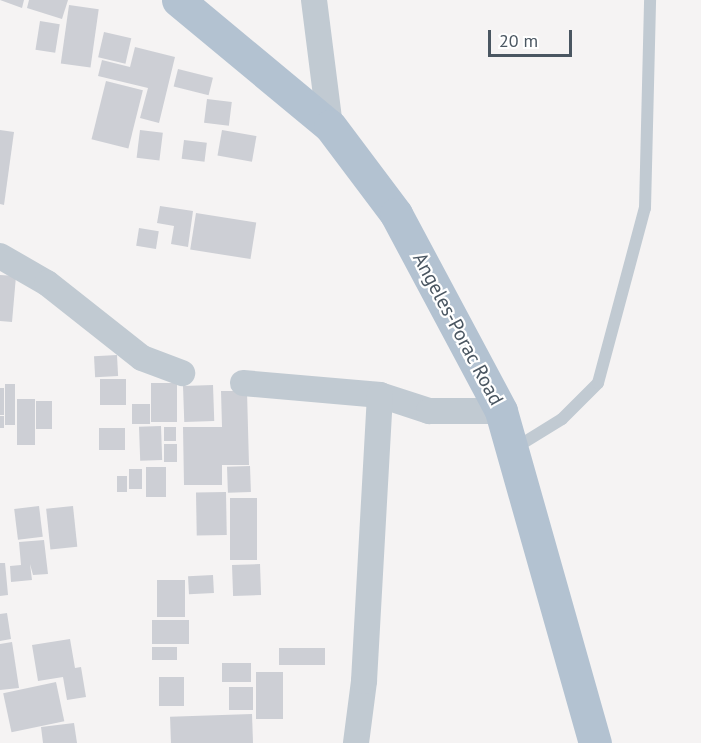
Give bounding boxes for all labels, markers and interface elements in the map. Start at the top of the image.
scale bar [491,18,575,56]
text: 20 m [499,29,538,52]
street label: Angeles-Porac Road [408,248,508,410]

